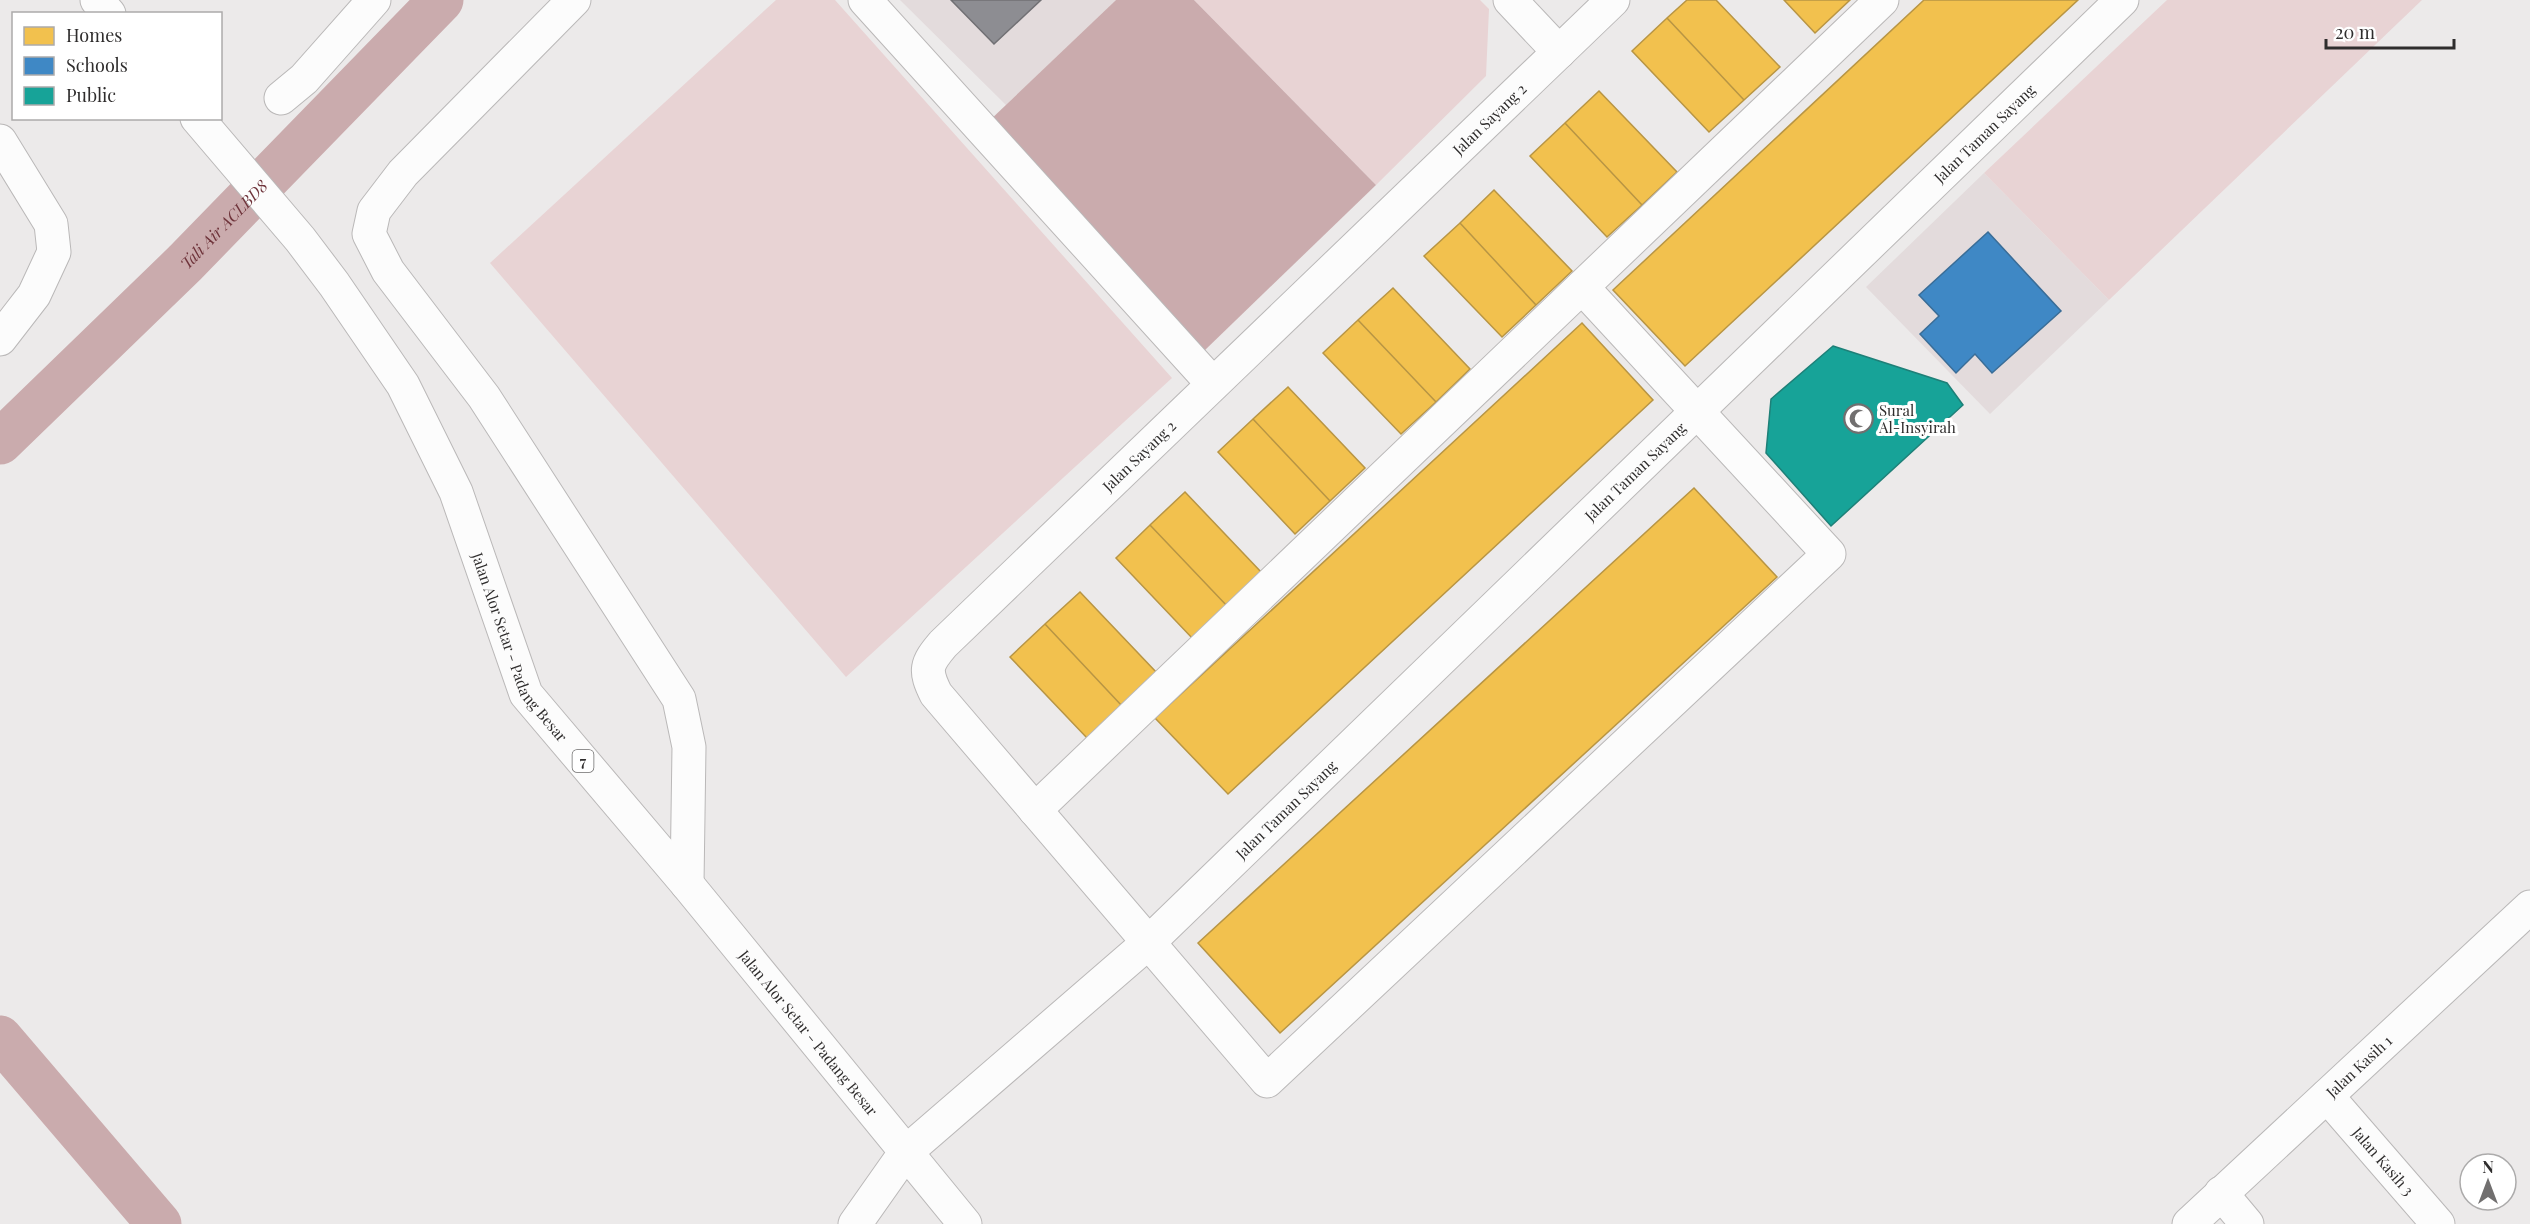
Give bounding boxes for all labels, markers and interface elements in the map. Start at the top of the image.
legend [12,12,222,120]
scale bar [2326,12,2454,50]
text: 20 m [2335,20,2375,44]
text: Homes [66,23,122,47]
text: Schools [66,53,128,77]
street label: Jalan Sayang 2 [1448,79,1530,160]
street label: Jalan Taman Sayang [1929,80,2039,188]
text: Public [66,83,116,107]
water label: Tali Air ACLBD8 [175,175,271,273]
place label: Sural Al-Insyirah [1878,400,1956,437]
mosque icon: Sural Al-Insyirah [1842,403,1874,435]
street label: Jalan Sayang 2 [1097,416,1180,496]
street label: Jalan Taman Sayang [1579,418,1690,526]
street label: Jalan Alor Setar - Padang Besar [467,549,572,746]
road number: 7 [572,750,594,772]
street label: Jalan Taman Sayang [1230,756,1341,864]
street label: Jalan Alor Setar - Padang Besar [734,945,883,1120]
street label: Jalan Kasih 1 [2321,1030,2396,1102]
street label: Jalan Kasih 3 [2348,1122,2419,1200]
north arrow [2458,1152,2518,1212]
text: N [2482,1156,2494,1177]

